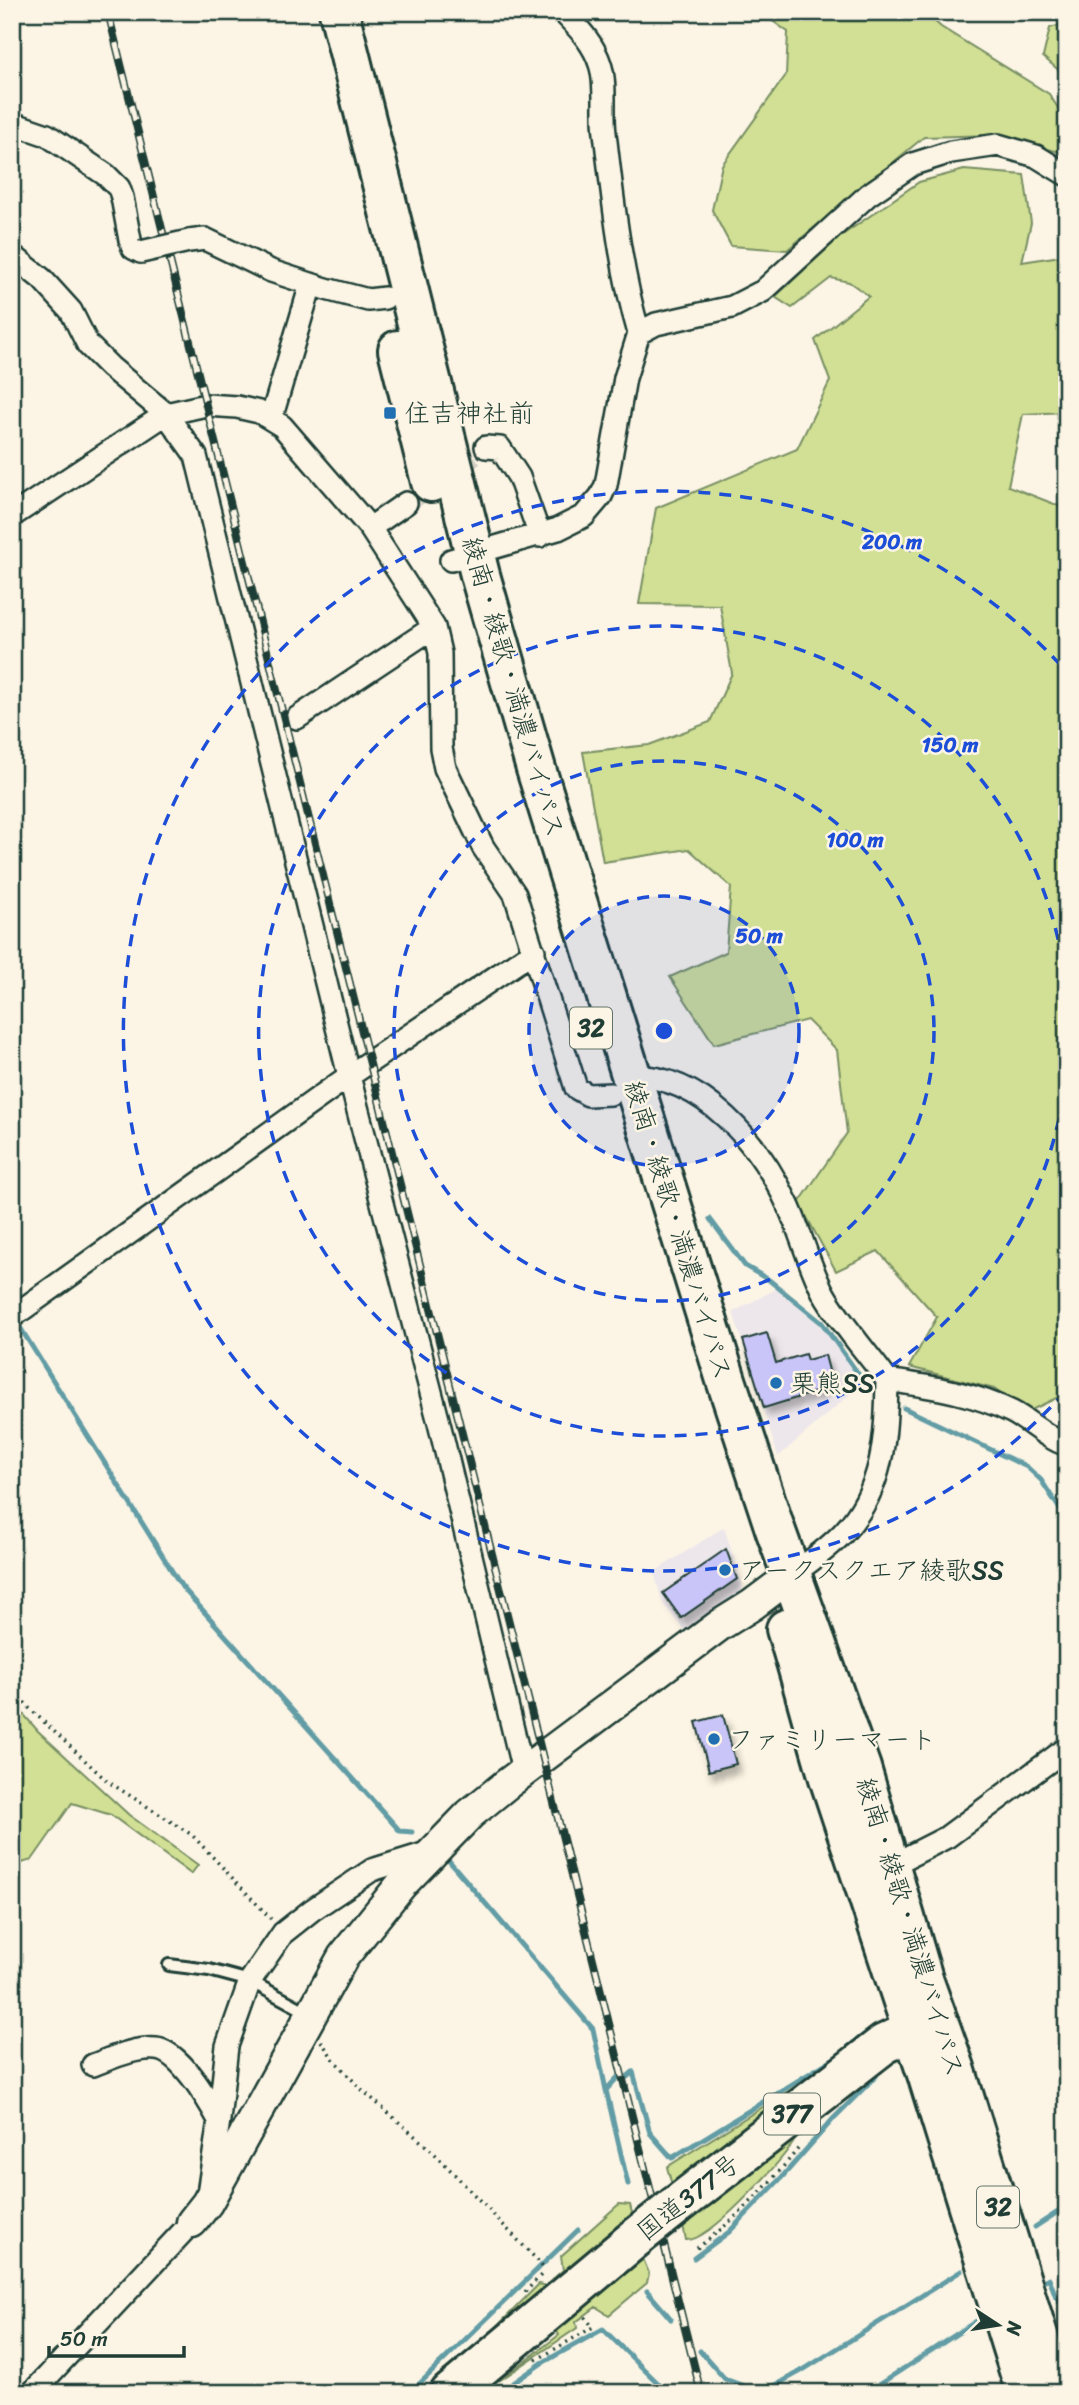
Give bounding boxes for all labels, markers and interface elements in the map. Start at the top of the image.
place label: 住吉神社前 [404,390,534,436]
marker: 住吉神社前 [382,405,398,421]
text: 200 m [861,523,923,561]
street label: 綾南・綾歌・満濃バイパス [449,531,579,843]
text: 150 m [922,726,979,764]
text: 100 m [826,821,884,859]
text: 50 m [735,917,784,955]
road number: 32 [570,1008,612,1048]
centre of rings [652,1019,676,1043]
street label: 綾南・綾歌・満濃バイパス [611,1074,747,1386]
place label: 栗熊SS [790,1360,875,1406]
marker: 栗熊SS [768,1375,784,1391]
place label: アークスクエア綾歌SS [739,1547,1004,1593]
marker: アークスクエア綾歌SS [717,1562,733,1578]
place label: ファミリーマート [728,1716,937,1762]
marker: ファミリーマート [706,1731,722,1747]
street label: 綾南・綾歌・満濃バイパス [843,1771,979,2083]
road number: 377 [764,2094,820,2134]
street label: 国道377号 [626,2141,750,2253]
road number: 32 [977,2186,1019,2228]
north arrow [964,2290,1034,2360]
scale bar [49,2314,184,2358]
text: N [996,2318,1032,2339]
text: 50 m [60,2320,108,2358]

